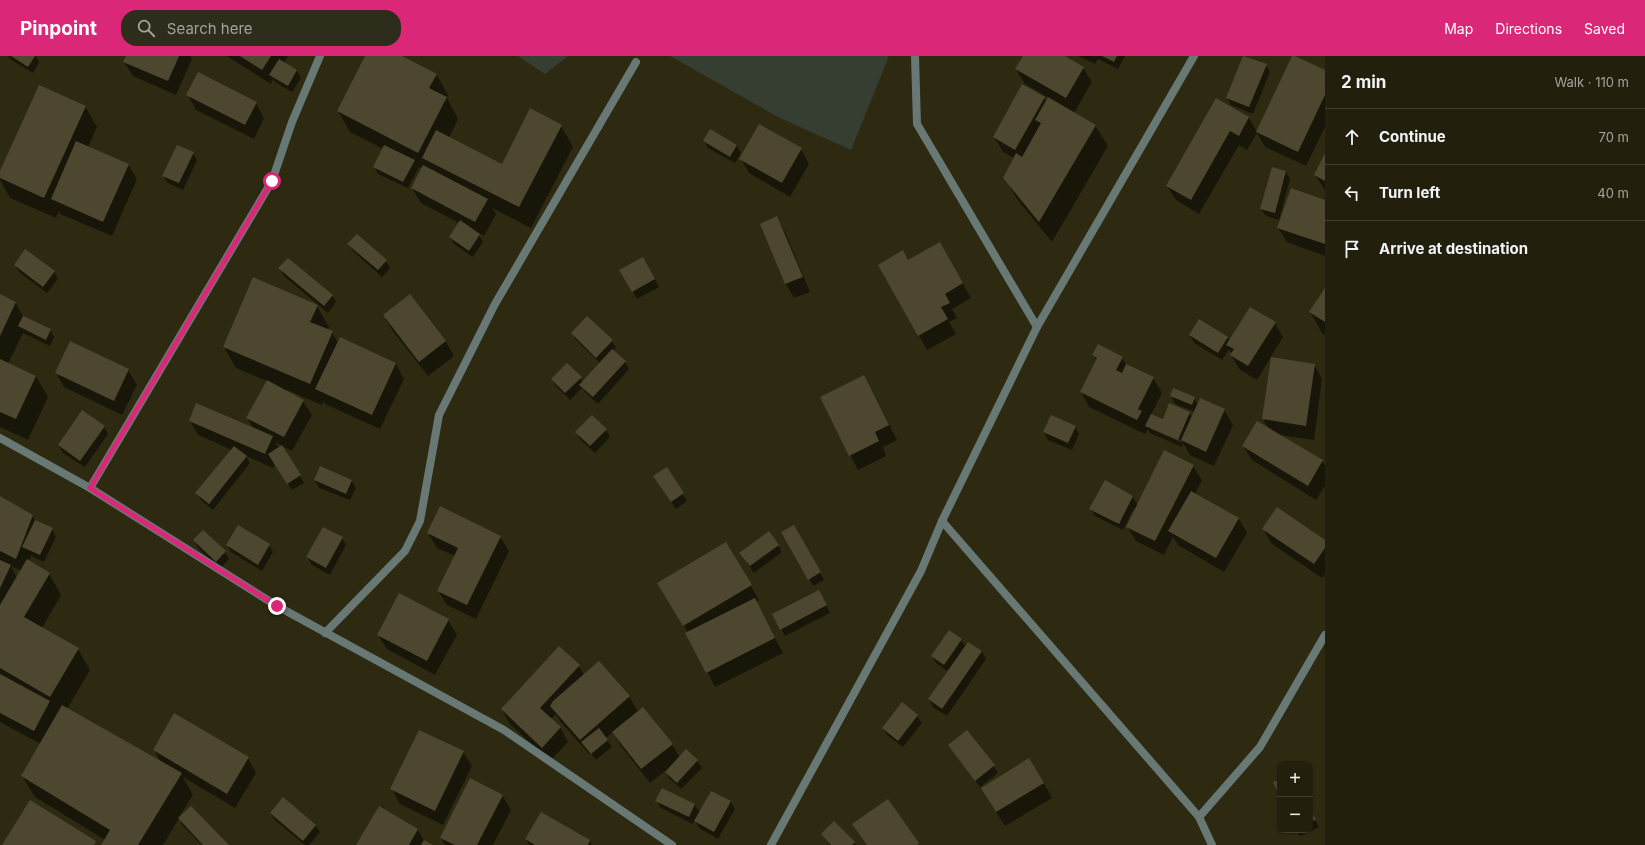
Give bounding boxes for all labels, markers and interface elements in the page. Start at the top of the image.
search box [121,10,401,46]
text: Pinpoint [20,17,97,40]
icon: search [135,17,157,39]
text: Search here [167,19,253,38]
text: Map [1444,20,1473,37]
text: Directions [1495,20,1562,37]
text: Saved [1584,20,1625,37]
text: 2 min [1341,72,1386,92]
text: Walk · 110 m [1554,74,1629,90]
icon: ahead [1341,126,1363,148]
text: Continue [1379,127,1446,146]
text: 70 m [1599,129,1629,145]
route start [263,172,281,190]
icon: left [1341,182,1363,204]
text: Turn left [1379,183,1440,202]
text: 40 m [1597,185,1629,201]
icon: arrive [1341,238,1363,260]
text: Arrive at destination [1379,239,1528,258]
route end [268,597,286,615]
map controls [1277,761,1313,833]
button: + [1277,761,1313,797]
button: − [1277,797,1313,833]

